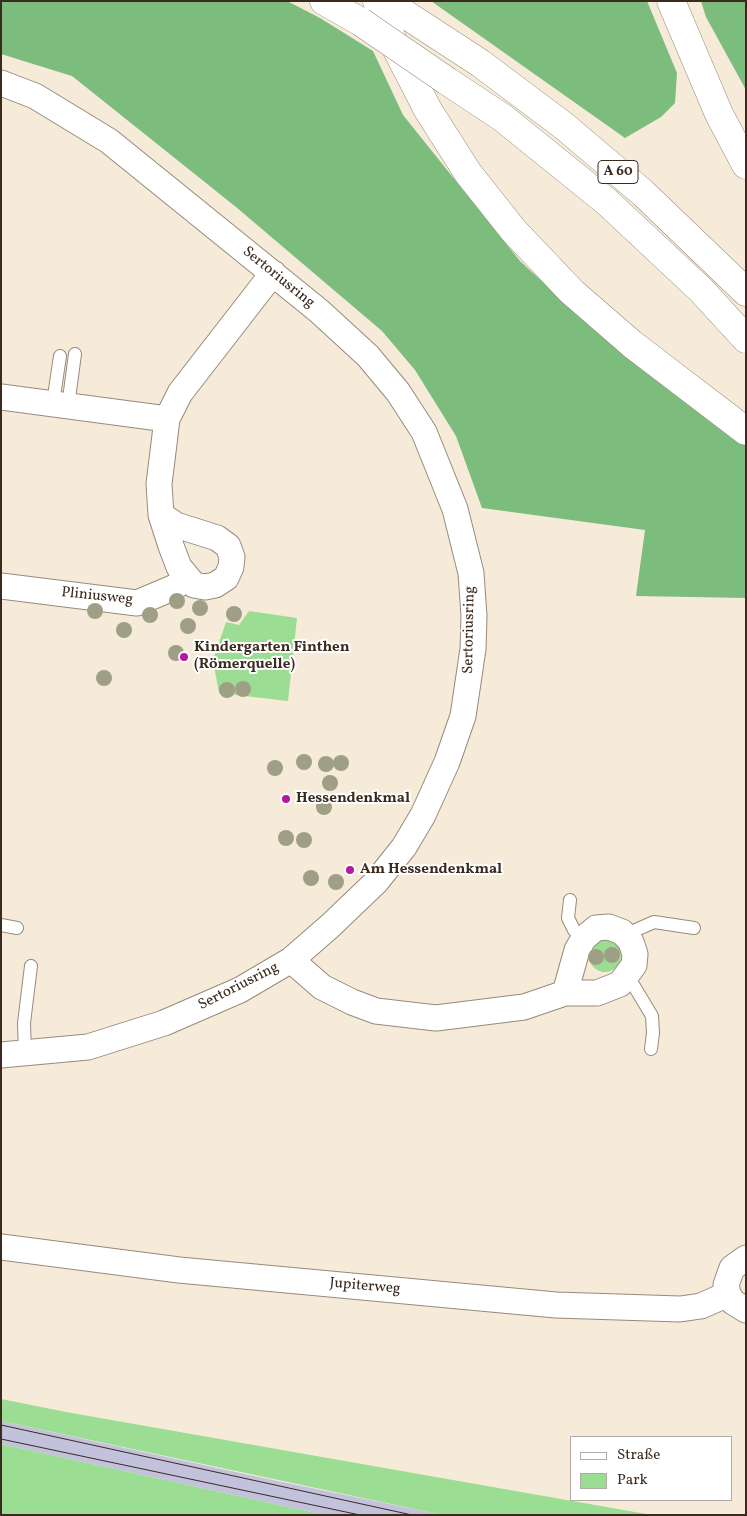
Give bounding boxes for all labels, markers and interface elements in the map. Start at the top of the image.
road number: A 60 [598,160,638,183]
street label: Sertoriusring [238,243,318,313]
street label: Pliniusweg [60,584,134,610]
street label: Sertoriusring [460,586,480,674]
place label: Kindergarten Finthen (Römerquelle) [194,639,350,674]
marker: Kindergarten Finthen (Römerquelle) [178,651,190,663]
place label: Hessendenkmal [296,790,410,808]
marker: Hessendenkmal [280,793,292,805]
place label: Am Hessendenkmal [360,861,502,879]
marker: Am Hessendenkmal [344,864,356,876]
street label: Sertoriusring [196,959,282,1015]
street label: Jupiterweg [329,1275,401,1299]
legend [570,1436,732,1501]
text: Straße [617,1445,660,1466]
text: Park [617,1470,648,1491]

